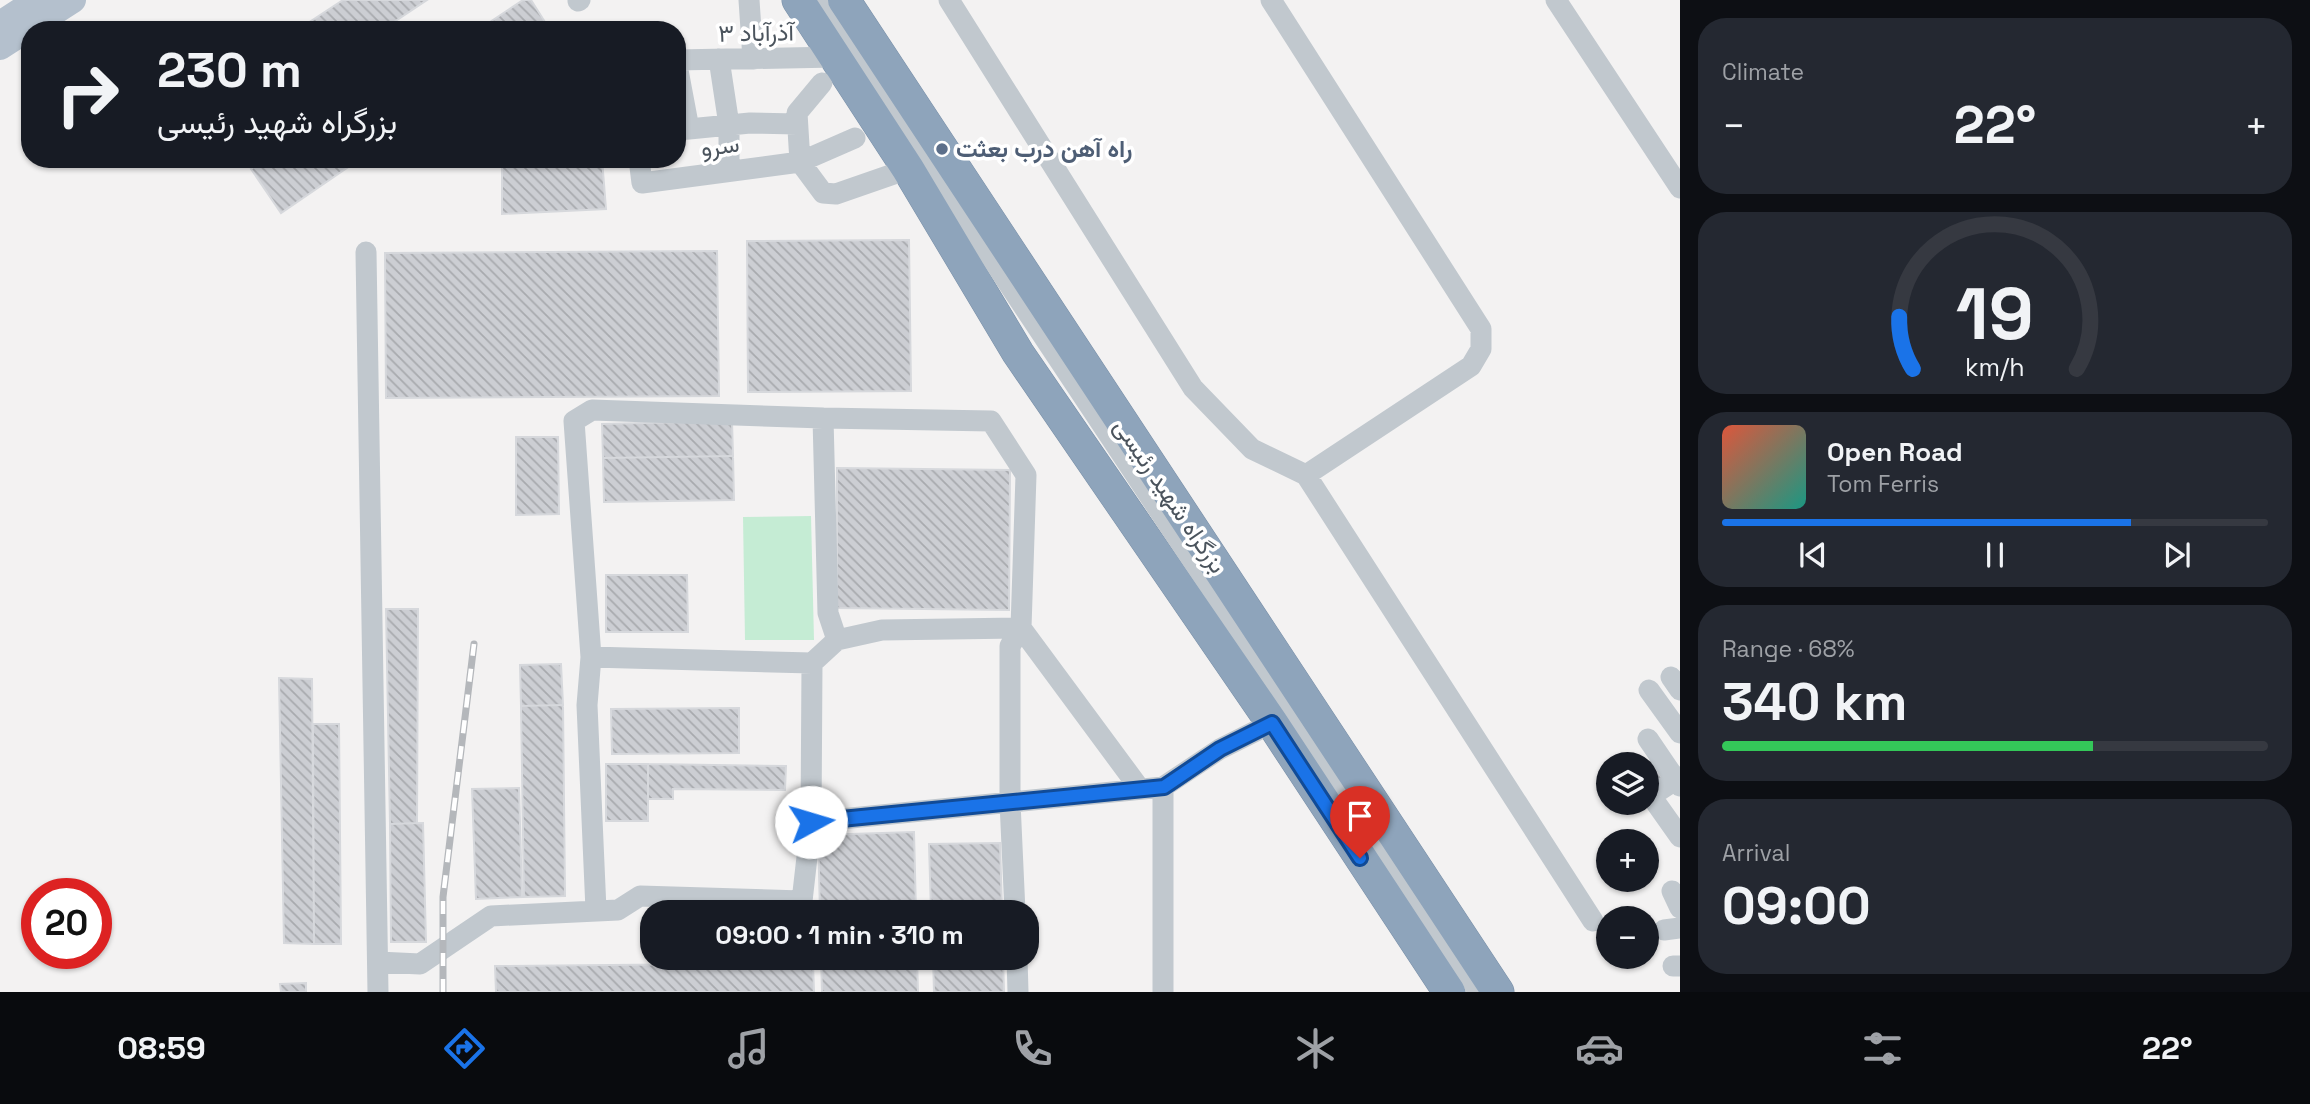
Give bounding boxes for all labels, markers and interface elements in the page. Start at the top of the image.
street label: ۳ آذرآباد [718,16,797,49]
text: 230 m [157,39,302,101]
icon: right [42,49,133,140]
text: Climate [1722,57,1804,87]
text: 22° [1954,92,2036,158]
text: بزرگراه شهید رئیسی [157,102,397,142]
text: − [1722,102,1746,150]
text: + [2244,102,2268,150]
street label: سرو [699,127,741,164]
place label: راه آهن درب بعثت [956,133,1132,164]
marker: راه آهن درب بعثت [934,141,950,157]
text: 19 [1956,267,2034,360]
text: km/h [1965,350,2025,382]
street label: بزرگراه شهید رئیسی [1107,412,1234,579]
text: Open Road [1827,435,1963,469]
text: Tom Ferris [1827,469,1939,499]
icon: previous [1794,536,1832,574]
icon: pause [1976,536,2014,574]
icon: next [2158,536,2196,574]
text: Range · 68% [1722,634,1855,664]
text: 340 km [1722,669,1907,735]
map controls [1596,752,1659,969]
button: layers [1596,752,1659,815]
position arrow [774,785,848,859]
pin [1330,786,1390,858]
icon: arrive [1341,797,1379,835]
button: + [1596,829,1659,892]
text: Arrival [1722,838,1790,868]
text: 09:00 [1722,873,1871,939]
speed limit sign: 20 [21,878,112,969]
button: − [1596,906,1659,969]
text: 09:00 · 1 min · 310 m [715,918,964,952]
icon: directions [440,1024,489,1073]
icon: music [724,1024,773,1073]
icon: phone [1008,1024,1057,1073]
icon: climate [1291,1024,1340,1073]
icon: car [1575,1024,1624,1073]
icon: filters [1858,1024,1907,1073]
text: 08:59 [117,1028,206,1068]
text: 22° [2142,1028,2193,1068]

